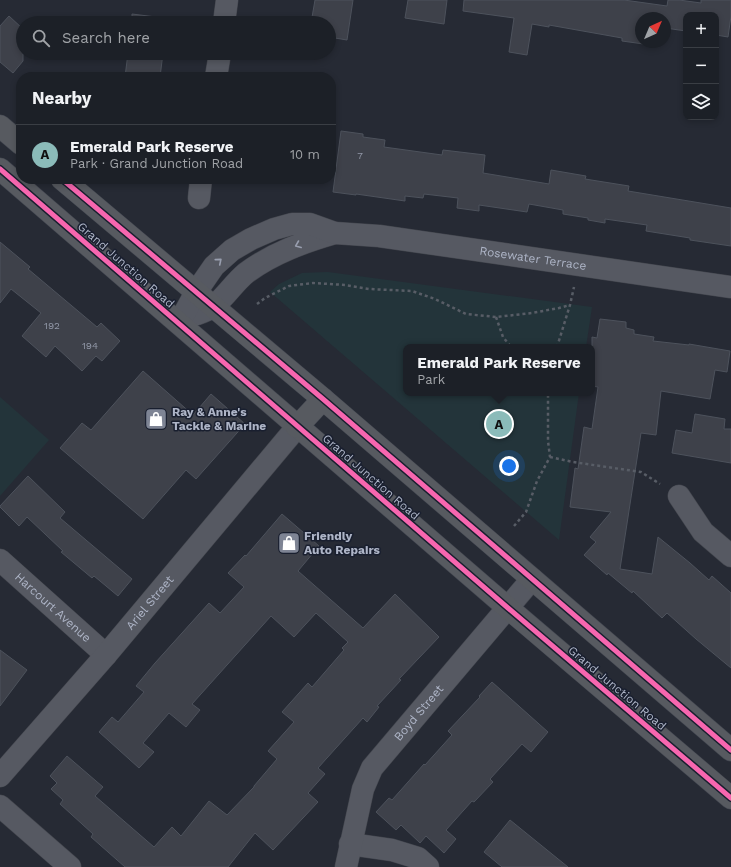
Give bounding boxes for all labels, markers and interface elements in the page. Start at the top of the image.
north arrow [635,12,671,48]
map controls [683,12,719,120]
button: + [683,12,719,48]
search box [16,16,336,60]
icon: search [30,27,52,49]
text: Search here [62,29,150,47]
button: − [683,48,719,84]
button: layers [683,84,719,120]
text: Nearby [32,88,91,108]
text: Emerald Park Reserve [70,138,233,156]
text: A [41,147,49,162]
text: 10 m [290,147,320,162]
house number: 7 [357,150,363,161]
text: Park · Grand Junction Road [70,156,243,171]
street label: Grand Junction Road [75,219,177,311]
one-way arrow [294,240,301,248]
street label: Rosewater Terrace [479,244,587,273]
one-way arrow [215,259,222,266]
house number: 192 [44,320,60,331]
house number: 194 [82,340,98,351]
popup [403,344,595,396]
text: Emerald Park Reserve [417,354,581,372]
text: Park [417,372,445,387]
place label: Ray & Anne's Tackle & Marine [172,405,266,433]
shop icon: Ray & Anne's Tackle & Marine [143,406,169,432]
pin: A [486,409,512,439]
street label: Grand Junction Road [320,431,422,523]
your location [499,456,519,476]
place label: Friendly Auto Repairs [304,529,380,557]
shop icon: Friendly Auto Repairs [276,530,302,556]
street label: Harcourt Avenue [12,570,94,645]
street label: Ariel Street [123,573,176,633]
street label: Grand Junction Road [565,643,669,733]
street label: Boyd Street [391,682,446,744]

